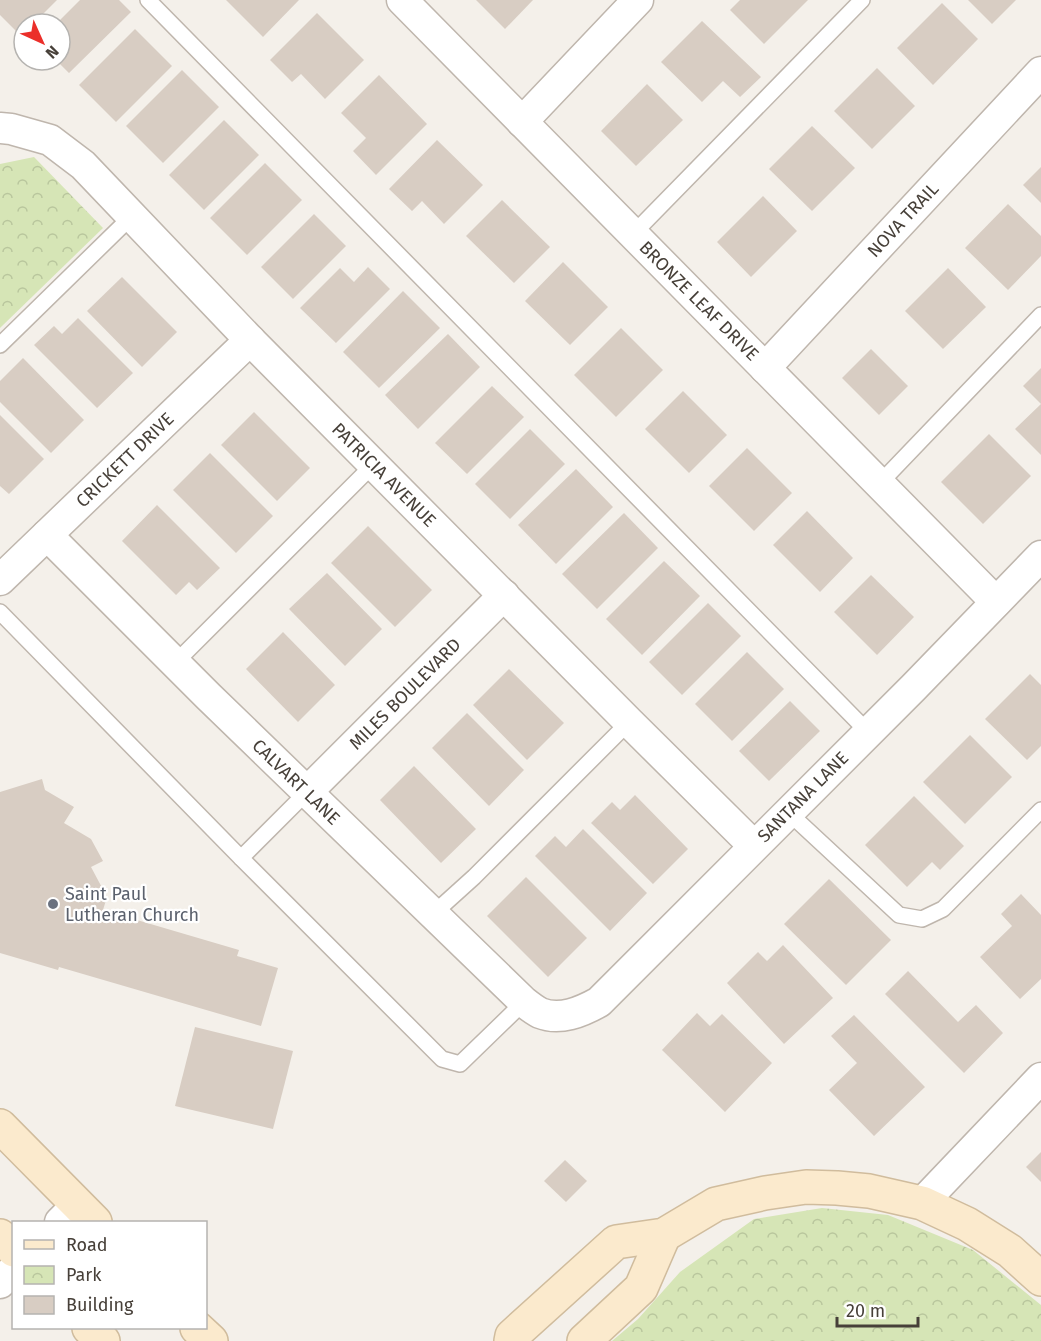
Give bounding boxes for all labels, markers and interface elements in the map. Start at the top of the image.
north arrow [12,12,72,72]
text: N [42,42,63,63]
street label: NOVA TRAIL [863,178,943,262]
street label: BRONZE LEAF DRIVE [635,237,763,365]
street label: CRICKETT DRIVE [72,408,178,512]
street label: PATRICIA AVENUE [327,418,441,532]
street label: MILES BOULEVARD [345,634,465,754]
street label: CALVART LANE [247,735,345,829]
street label: SANTANA LANE [753,747,853,847]
place label: Saint Paul Lutheran Church [65,883,199,926]
marker: Saint Paul Lutheran Church [46,897,60,911]
legend [12,1221,207,1329]
text: Road [66,1234,108,1256]
text: Park [66,1264,102,1286]
scale bar [837,1290,918,1328]
text: Building [66,1294,134,1316]
text: 20 m [846,1300,885,1322]

